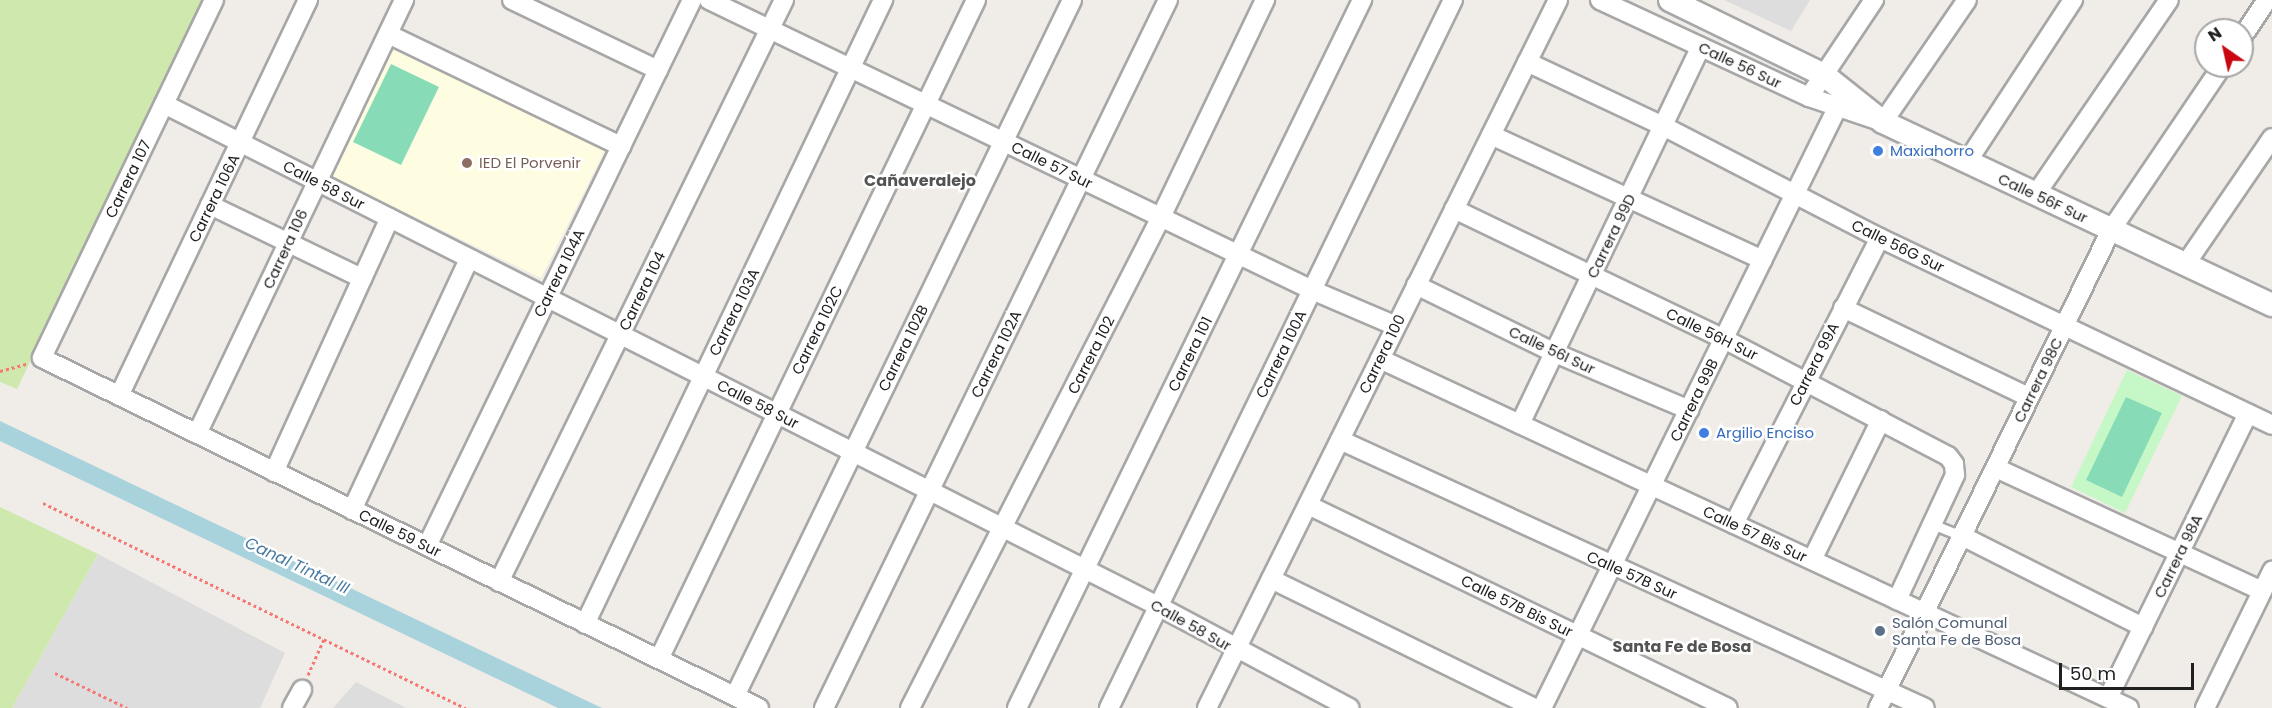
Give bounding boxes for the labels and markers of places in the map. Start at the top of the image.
place label: Maxiahorro [1890,142,1974,160]
marker: Maxiahorro [1871,144,1885,158]
place label: IED El Porvenir [479,154,581,172]
marker: IED El Porvenir [460,156,474,170]
place label: Argilio Enciso [1716,424,1814,442]
marker: Argilio Enciso [1697,426,1711,440]
place label: Salón Comunal Santa Fe de Bosa [1892,613,2021,648]
marker: Salón Comunal Santa Fe de Bosa [1873,624,1887,638]

